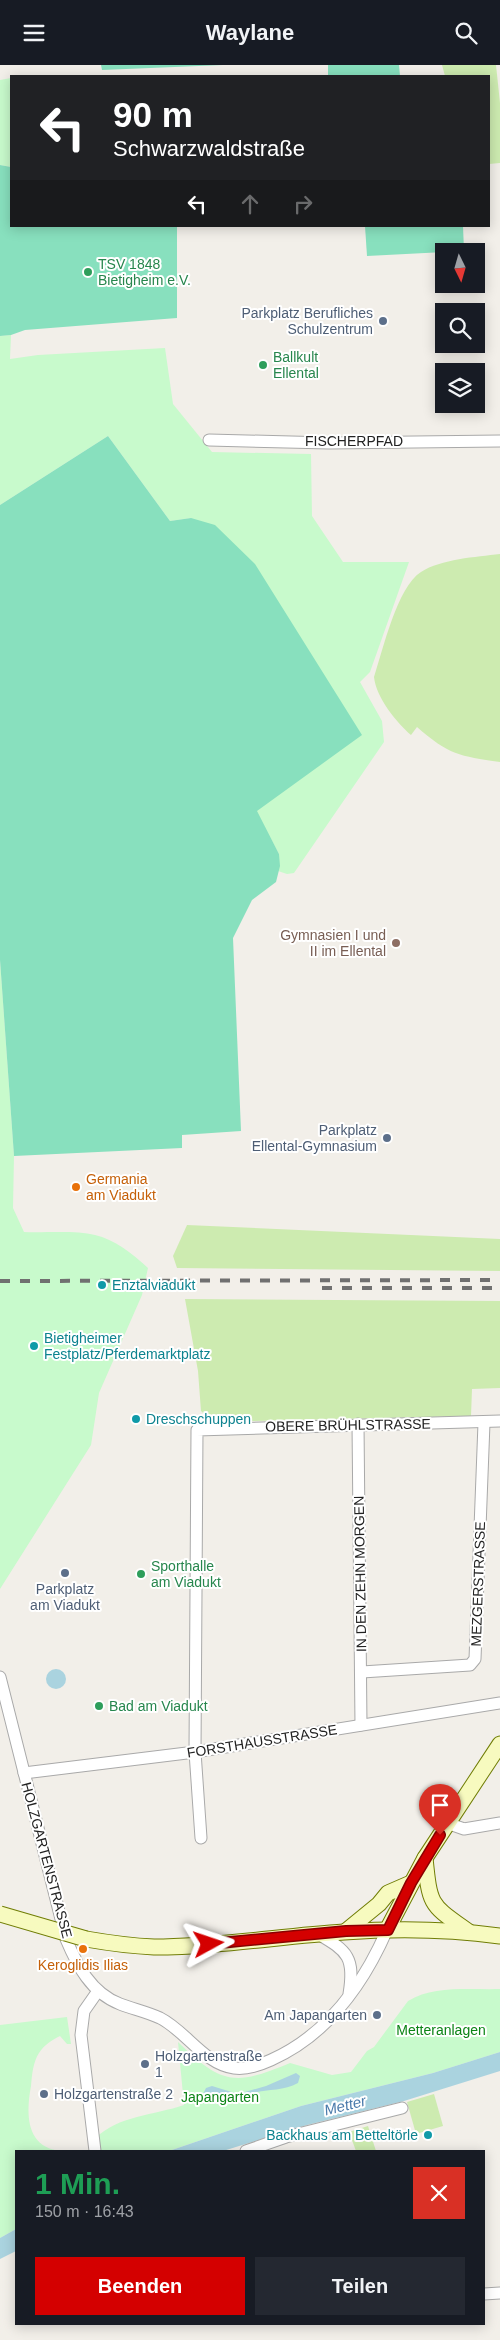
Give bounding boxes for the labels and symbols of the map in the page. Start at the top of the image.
north arrow [435,243,485,293]
place label: TSV 1848 Bietigheim e.V. [98,256,191,288]
marker: TSV 1848 Bietigheim e.V. [82,266,94,278]
place label: Parkplatz Berufliches Schulzentrum [241,305,373,337]
marker: Parkplatz Berufliches Schulzentrum [377,315,389,327]
place label: Ballkult Ellental [273,349,319,381]
marker: Ballkult Ellental [257,359,269,371]
street label: FISCHERPFAD [305,433,403,449]
place label: Gymnasien I und II im Ellental [280,927,386,959]
marker: Gymnasien I und II im Ellental [390,937,402,949]
place label: Parkplatz Ellental-Gymnasium [252,1122,377,1154]
marker: Parkplatz Ellental-Gymnasium [381,1132,393,1144]
place label: Germania am Viadukt [86,1171,156,1203]
marker: Germania am Viadukt [70,1181,82,1193]
place label: Enztalviadukt [112,1277,195,1293]
marker: Enztalviadukt [96,1279,108,1291]
place label: Bietigheimer Festplatz/Pferdemarktplatz [44,1330,211,1362]
marker: Bietigheimer Festplatz/Pferdemarktplatz [28,1340,40,1352]
place label: Dreschschuppen [146,1411,251,1427]
marker: Dreschschuppen [130,1413,142,1425]
street label: OBERE BRÜHLSTRASSE [265,1415,431,1434]
street label: IN DEN ZEHN MORGEN [351,1496,369,1652]
street label: MEZGERSTRASSE [468,1521,488,1647]
place label: Sporthalle am Viadukt [151,1558,221,1590]
marker: Parkplatz am Viadukt [59,1567,71,1579]
marker: Sporthalle am Viadukt [135,1568,147,1580]
place label: Parkplatz am Viadukt [30,1581,100,1613]
place label: Bad am Viadukt [109,1698,208,1714]
marker: Bad am Viadukt [93,1700,105,1712]
street label: FORSTHAUSSTRASSE [186,1721,338,1761]
street label: HOLZGARTENSTRASSE [18,1780,76,1940]
pin [419,1784,461,1835]
position arrow [182,1917,234,1969]
marker: Keroglidis Ilias [77,1943,89,1955]
place label: Keroglidis Ilias [38,1957,128,1973]
place label: Am Japangarten [264,2007,367,2023]
marker: Am Japangarten [371,2009,383,2021]
park label: Metteranlagen [396,2022,486,2038]
place label: Holzgartenstraße 1 [155,2048,263,2080]
marker: Holzgartenstraße 1 [139,2058,151,2070]
place label: Holzgartenstraße 2 [54,2086,173,2102]
marker: Holzgartenstraße 2 [38,2088,50,2100]
park label: Japangarten [181,2089,259,2105]
water label: Metter [322,2091,369,2118]
place label: Backhaus am Betteltörle [266,2127,418,2143]
marker: Backhaus am Betteltörle [422,2129,434,2141]

